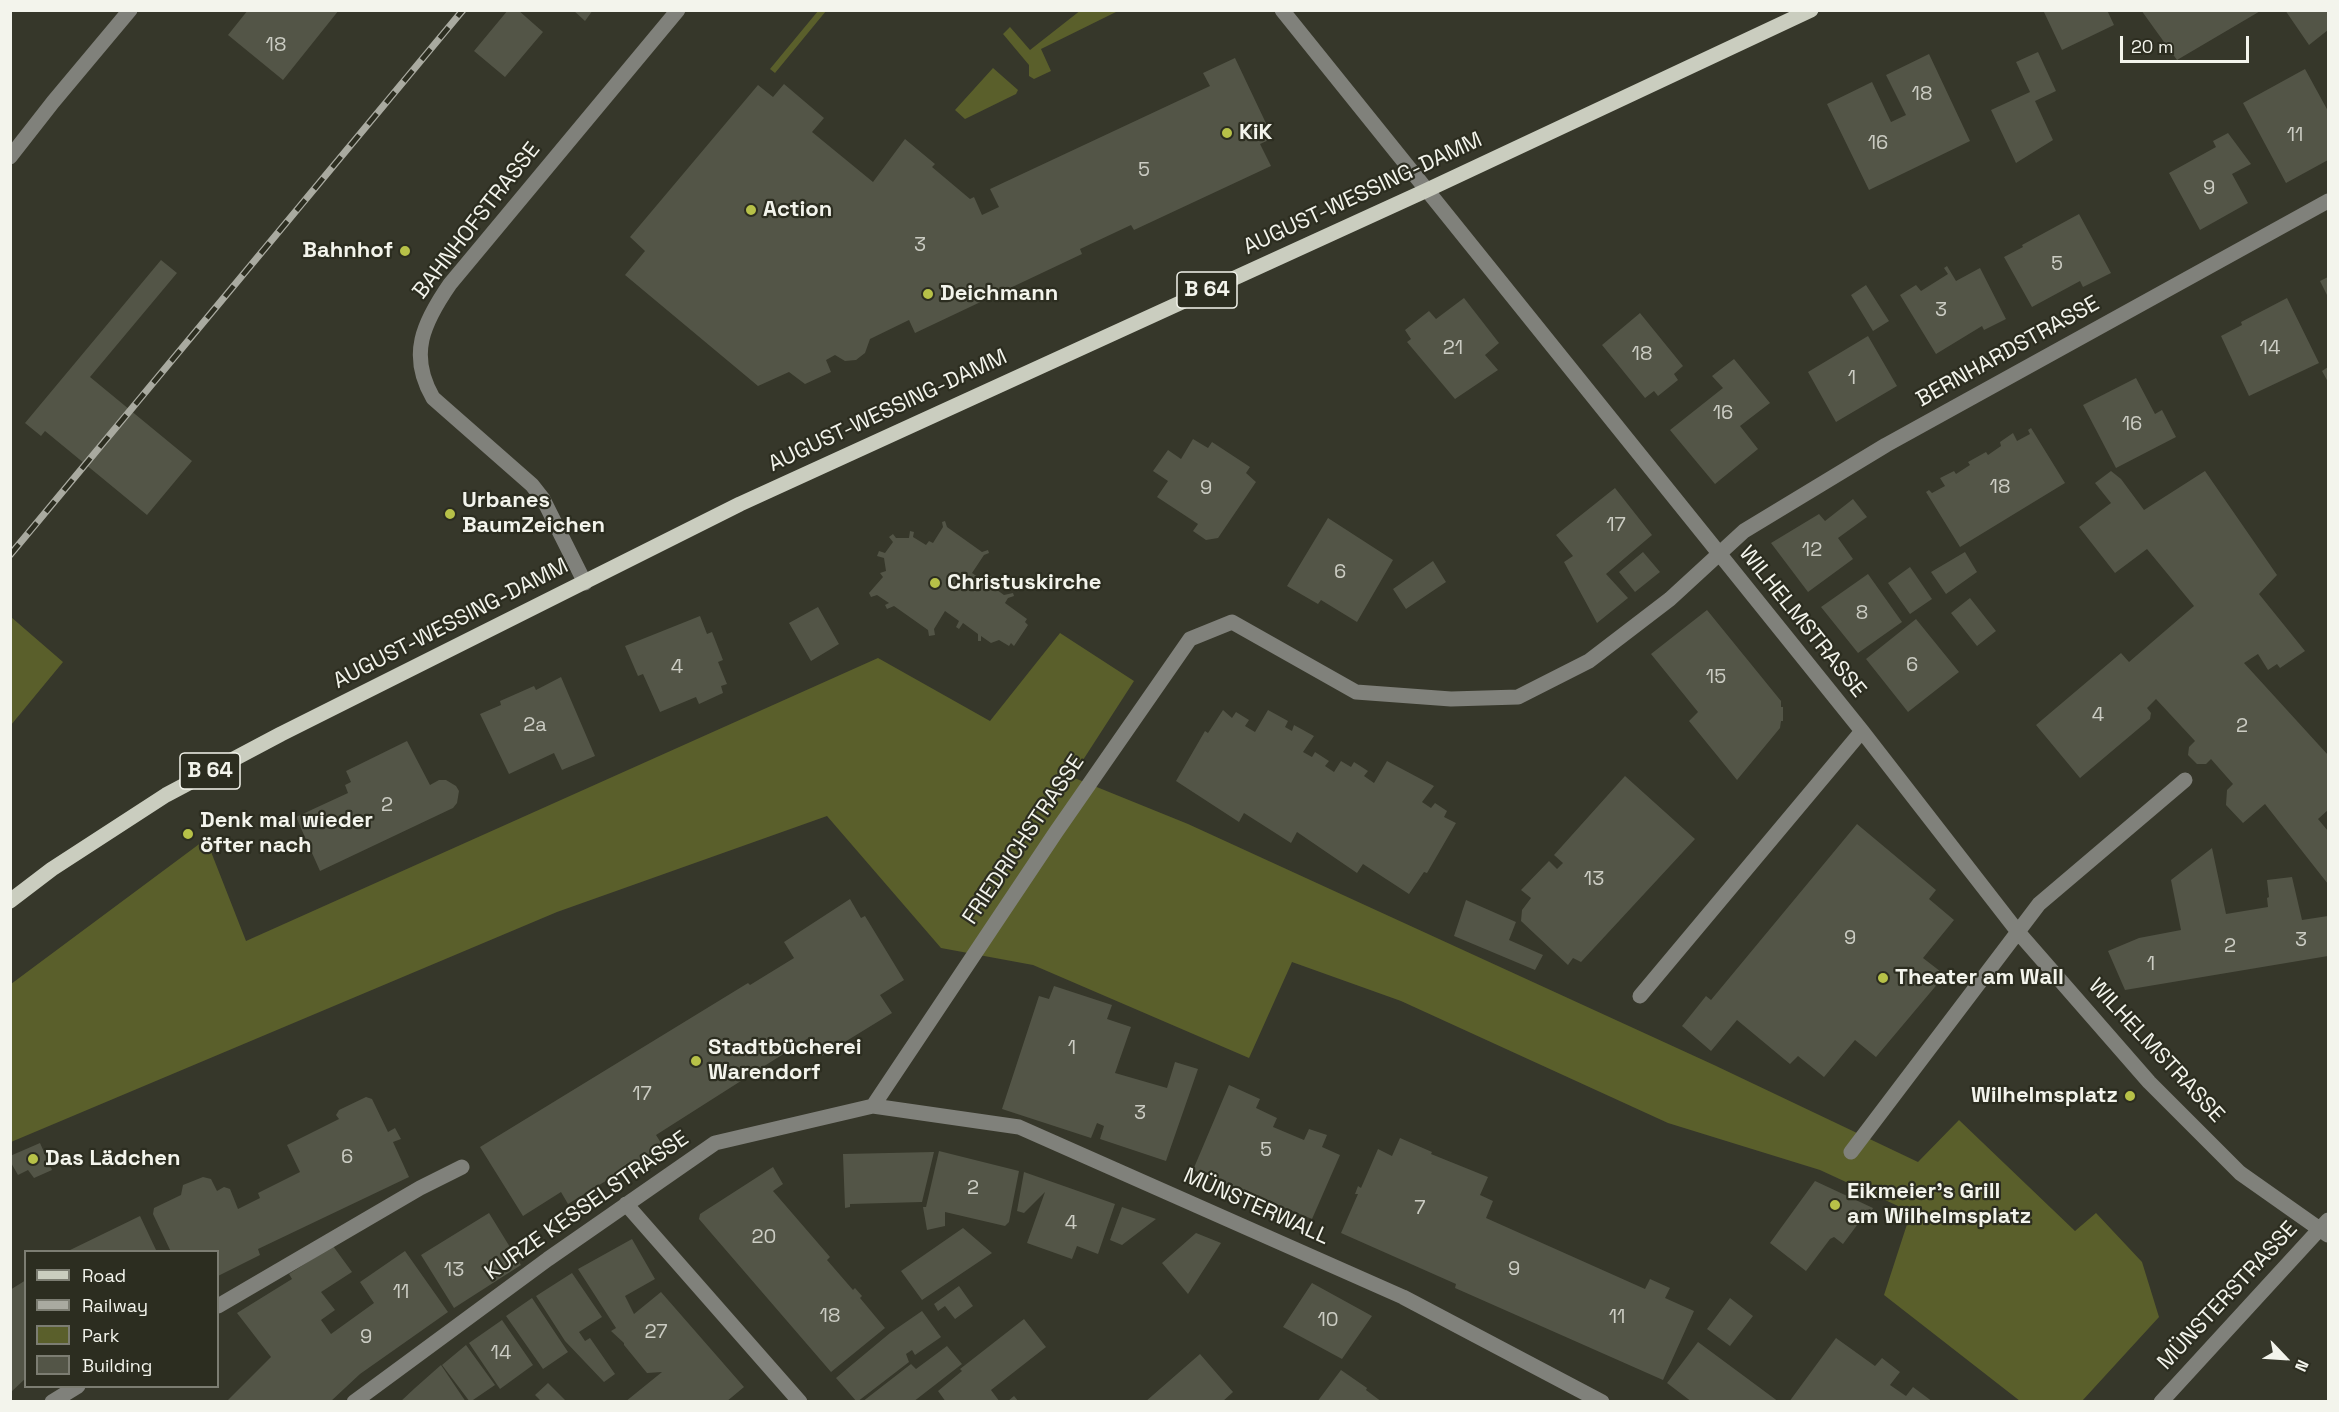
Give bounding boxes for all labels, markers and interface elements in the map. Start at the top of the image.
scale bar [2123,24,2252,62]
house number: 18 [266,34,286,58]
text: 20 m [2131,35,2174,58]
house number: 18 [1912,83,1932,107]
place label: KiK [1239,120,1272,146]
house number: 11 [2287,124,2303,148]
marker: KiK [1220,126,1234,140]
street label: AUGUST-WESSING-DAMM [1239,127,1487,261]
house number: 16 [1868,132,1888,156]
street label: BAHNHOFSTRASSE [408,138,546,304]
house number: 5 [1138,159,1150,183]
house number: 9 [2203,177,2215,201]
place label: Action [763,197,832,223]
marker: Action [744,203,758,217]
house number: 3 [914,234,926,258]
place label: Bahnhof [302,238,393,264]
marker: Bahnhof [398,244,412,258]
house number: 5 [2051,253,2063,277]
road number: B 64 [1177,272,1237,308]
place label: Deichmann [940,281,1058,307]
marker: Deichmann [921,287,935,301]
street label: BERNHARDSTRASSE [1912,291,2104,413]
house number: 3 [1935,299,1947,323]
house number: 21 [1443,337,1463,361]
house number: 14 [2260,337,2280,361]
house number: 18 [1632,343,1652,367]
street label: AUGUST-WESSING-DAMM [764,344,1012,478]
house number: 1 [1848,367,1856,391]
house number: 16 [1713,402,1733,426]
house number: 16 [2122,413,2142,437]
house number: 18 [1990,476,2010,500]
house number: 9 [1200,477,1212,501]
place label: Urbanes BaumZeichen [462,488,605,540]
marker: Urbanes BaumZeichen [443,507,457,521]
house number: 17 [1606,514,1626,538]
house number: 12 [1802,539,1822,563]
street label: WILHELMSTRASSE [1733,541,1871,703]
street label: AUGUST-WESSING-DAMM [329,553,573,695]
house number: 6 [1334,561,1346,585]
place label: Christuskirche [947,570,1101,596]
marker: Christuskirche [928,576,942,590]
house number: 8 [1856,602,1868,626]
house number: 6 [1906,654,1918,678]
house number: 4 [671,656,683,680]
house number: 15 [1706,666,1726,690]
house number: 4 [2092,704,2104,728]
house number: 2a [523,714,547,738]
house number: 2 [2236,715,2248,739]
street label: FRIEDRICHSTRASSE [957,750,1091,930]
road number: B 64 [180,753,240,789]
house number: 2 [381,794,393,818]
place label: Denk mal wieder öfter nach [200,808,373,860]
marker: Denk mal wieder öfter nach [181,827,195,841]
house number: 13 [1584,868,1604,892]
house number: 9 [1844,927,1856,951]
house number: 3 [2295,929,2307,953]
house number: 2 [2224,935,2236,959]
house number: 1 [2147,953,2155,977]
place label: Theater am Wall [1895,965,2064,991]
marker: Theater am Wall [1876,971,1890,985]
street label: WILHELMSTRASSE [2082,974,2230,1128]
place label: Stadtbücherei Warendorf [708,1035,862,1086]
house number: 1 [1068,1037,1076,1061]
marker: Stadtbücherei Warendorf [689,1054,703,1068]
house number: 17 [632,1083,652,1107]
place label: Wilhelmsplatz [1971,1083,2118,1109]
marker: Wilhelmsplatz [2123,1089,2137,1103]
house number: 3 [1134,1102,1146,1126]
street label: KURZE KESSELSTRASSE [480,1126,694,1286]
house number: 5 [1260,1139,1272,1163]
place label: Das Lädchen [45,1146,181,1172]
house number: 6 [341,1146,353,1170]
marker: Das Lädchen [26,1152,40,1166]
street label: MÜNSTERWALL [1179,1163,1333,1251]
house number: 2 [967,1177,979,1201]
place label: Eikmeier's Grill am Wilhelmsplatz [1847,1179,2031,1230]
house number: 7 [1414,1197,1426,1221]
marker: Eikmeier's Grill am Wilhelmsplatz [1828,1198,1842,1212]
house number: 4 [1065,1212,1077,1236]
street label: MÜNSTERSTRASSE [2152,1216,2304,1376]
house number: 20 [752,1226,776,1250]
legend [24,1250,219,1388]
house number: 9 [1508,1258,1520,1282]
house number: 13 [444,1259,464,1283]
text: Road [82,1264,126,1287]
house number: 11 [393,1281,409,1305]
text: Railway [82,1294,148,1317]
house number: 18 [820,1305,840,1329]
house number: 11 [1609,1306,1625,1330]
house number: 10 [1317,1309,1339,1333]
house number: 27 [644,1321,668,1345]
text: Park [82,1324,119,1347]
house number: 9 [360,1326,372,1350]
north arrow [2255,1328,2315,1388]
house number: 14 [491,1342,511,1366]
text: Building [82,1354,152,1377]

